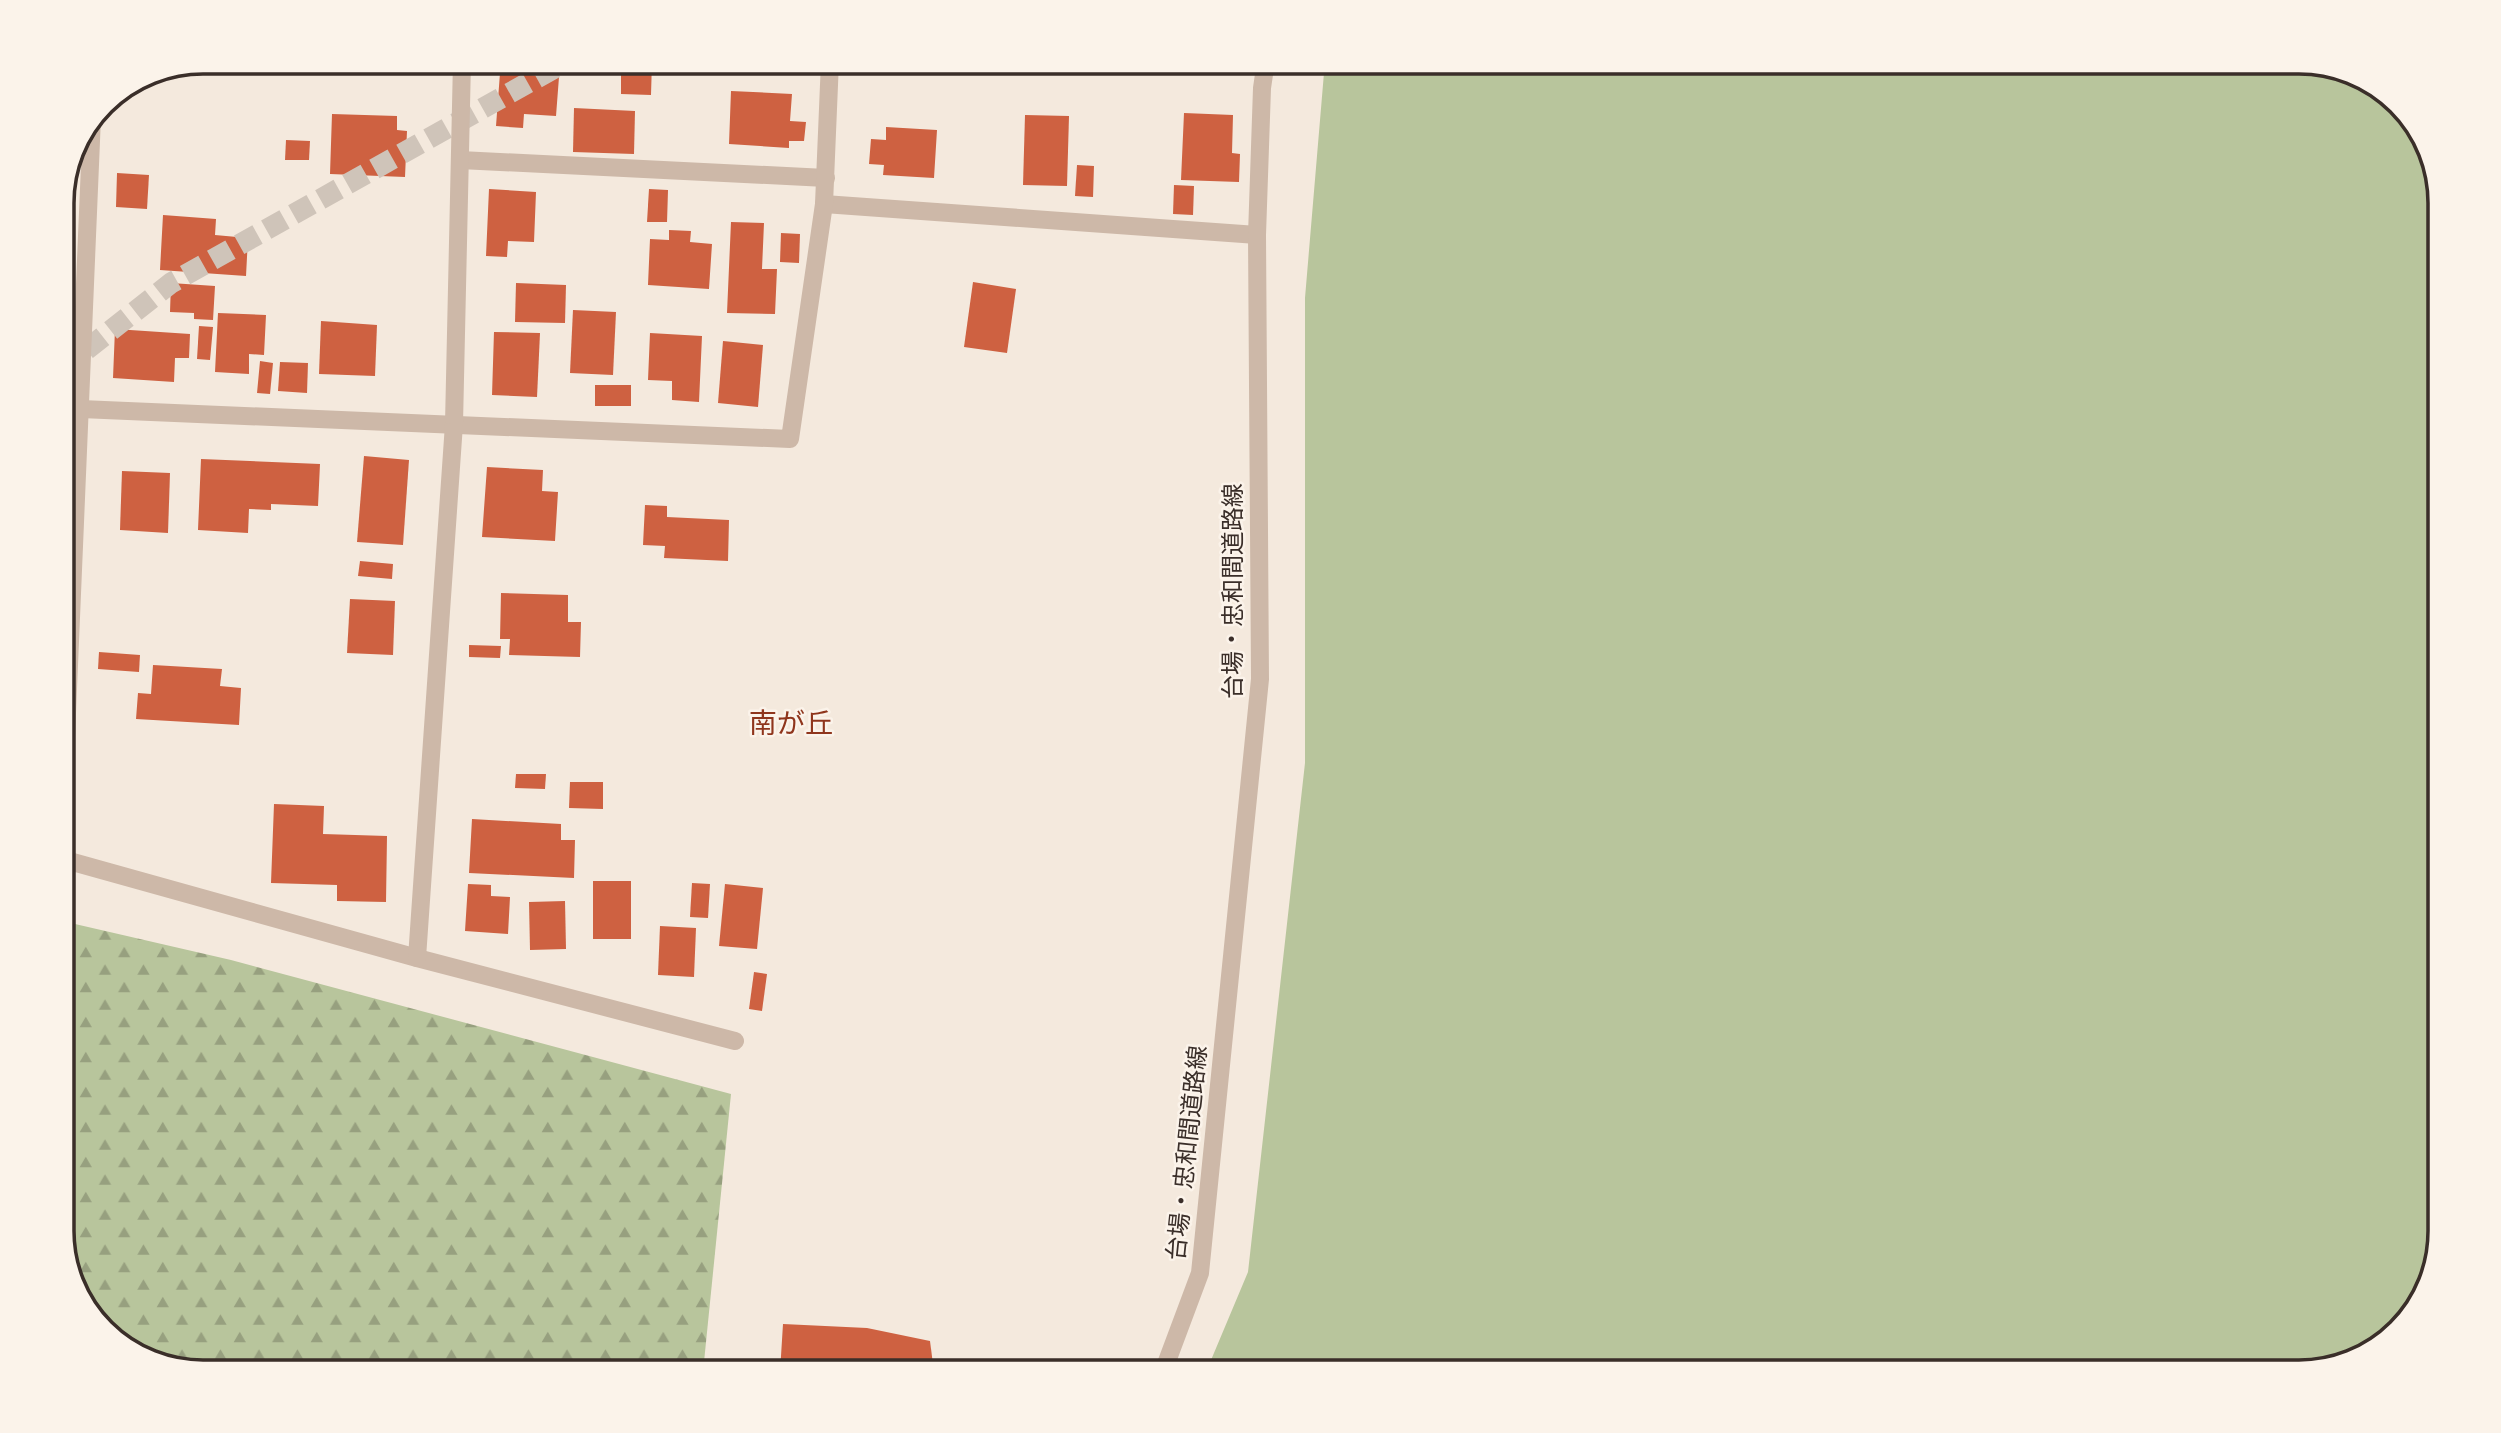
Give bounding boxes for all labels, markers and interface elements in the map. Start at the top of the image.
street label: 台場・忠和間道路線 [1219,483,1246,699]
district label: 南が丘 [749,708,833,739]
street label: 台場・忠和間道路線 [1162,1044,1211,1262]

